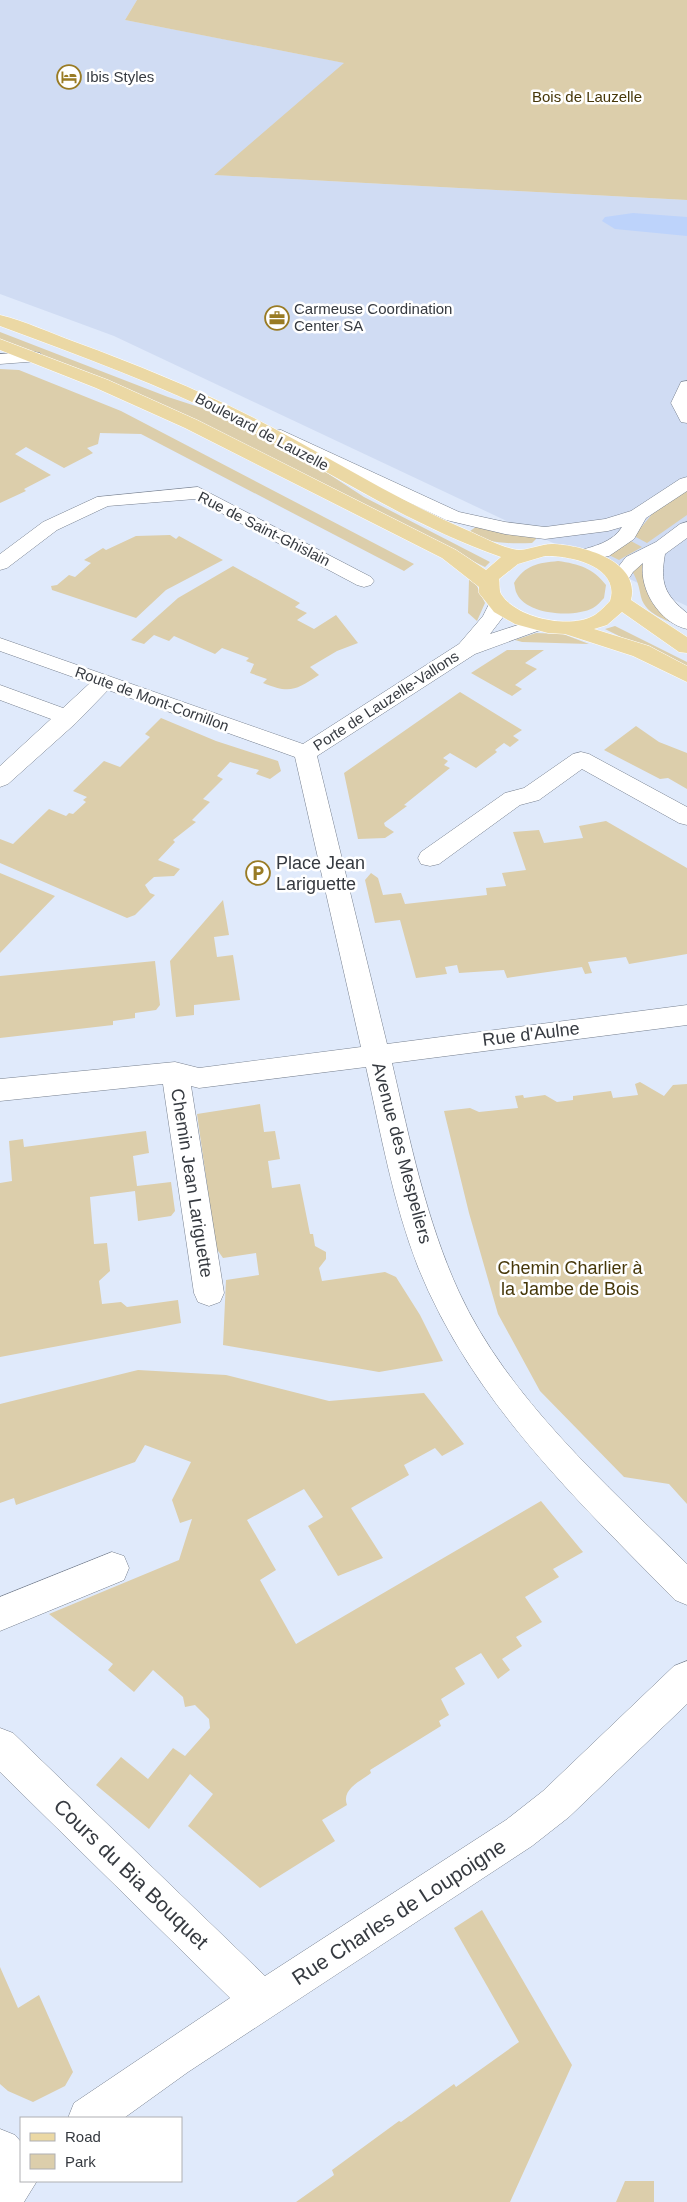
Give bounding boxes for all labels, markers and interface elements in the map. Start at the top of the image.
hotel icon: Ibis Styles [56,64,82,90]
place label: Ibis Styles [86,68,154,85]
park label: Bois de Lauzelle [532,88,642,105]
place label: Carmeuse Coordination Center SA [294,300,452,334]
office icon: Carmeuse Coordination Center SA [264,305,290,331]
street label: Boulevard de Lauzelle [193,389,332,474]
street label: Rue de Saint-Ghislain [195,488,333,569]
street label: Porte de Lauzelle-Vallons [310,647,462,754]
street label: Route de Mont-Cornillon [73,663,231,734]
place label: Place Jean Lariguette [276,853,365,894]
parking icon: Place Jean Lariguette [245,860,271,886]
street label: Rue d'Aulne [481,1018,581,1050]
street label: Avenue des Mespeliers [368,1060,436,1246]
street label: Chemin Jean Lariguette [167,1087,217,1279]
park label: Chemin Charlier à la Jambe de Bois [497,1258,644,1299]
street label: Cours du Bia Bouquet [49,1794,213,1953]
street label: Rue Charles de Loupoigne [288,1834,510,1989]
legend [20,2117,182,2182]
text: Road [65,2128,101,2145]
text: Park [65,2153,96,2170]

